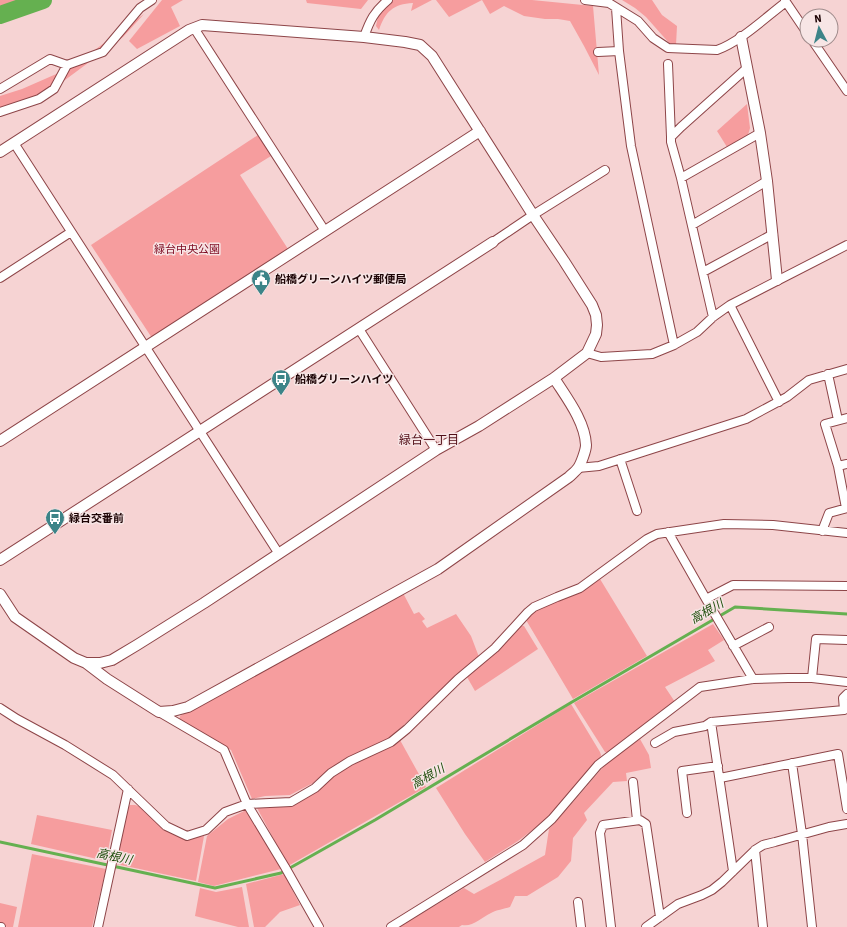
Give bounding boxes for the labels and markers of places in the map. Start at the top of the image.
public building icon: 船橋グリーンハイツ郵便局 [250,268,272,296]
place label: 船橋グリーンハイツ郵便局 [275,272,406,287]
bus stop icon: 船橋グリーンハイツ [270,368,292,396]
place label: 船橋グリーンハイツ [295,372,393,387]
bus stop icon: 緑台交番前 [44,507,66,535]
place label: 緑台交番前 [69,511,124,526]

